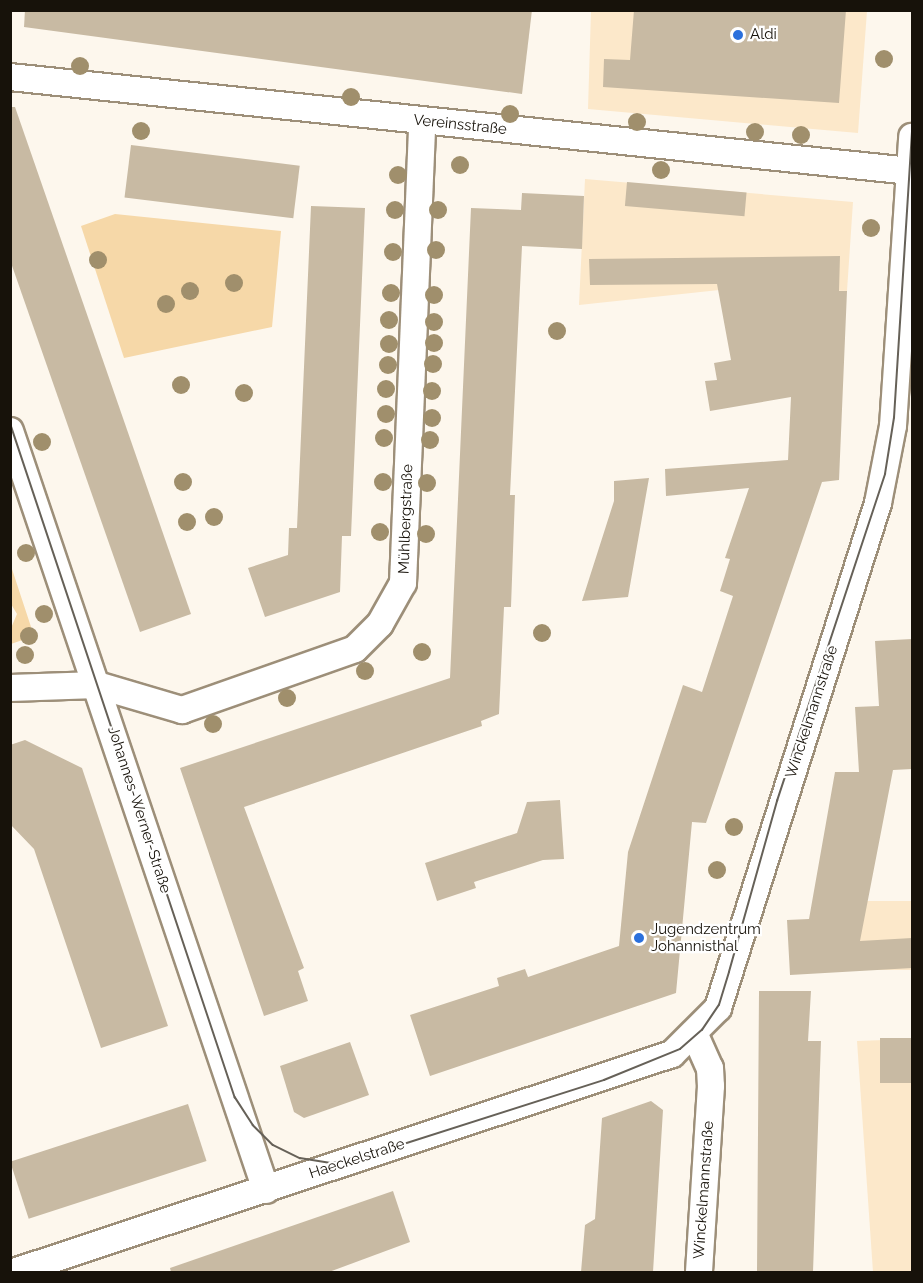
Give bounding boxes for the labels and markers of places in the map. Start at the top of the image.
place label: Aldi [750,26,777,44]
marker: Aldi [731,28,745,42]
place label: Jugendzentrum Johannisthal [651,920,761,955]
marker: Jugendzentrum Johannisthal [632,931,646,945]

